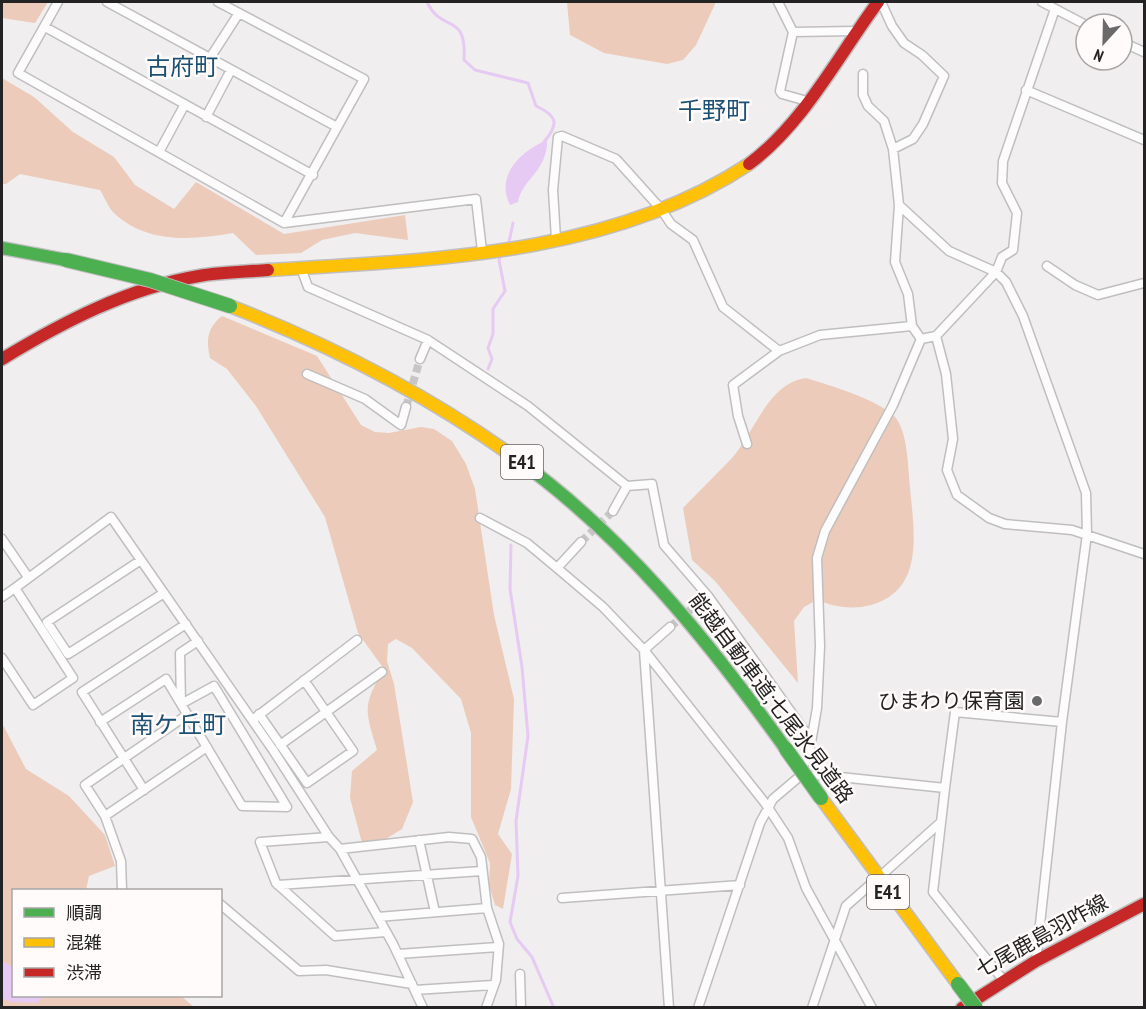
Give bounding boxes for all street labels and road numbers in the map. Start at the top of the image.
road number: E41 [501,445,543,479]
street label: 能越自動車道;七尾氷見道路 [683,587,859,808]
road number: E41 [867,875,909,909]
street label: 七尾鹿島羽咋線 [971,888,1113,983]

